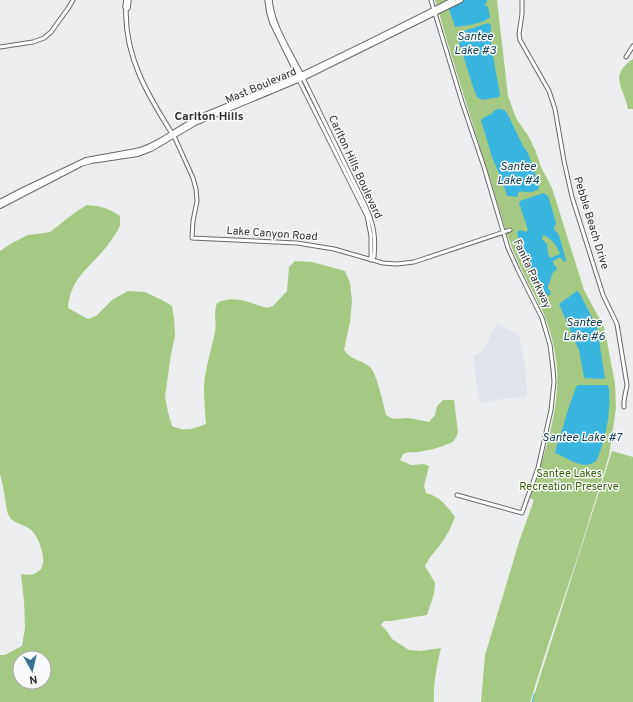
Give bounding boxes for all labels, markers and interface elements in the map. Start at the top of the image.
water label: Santee Lake #3 [454,29,496,59]
street label: Mast Boulevard [223,65,299,107]
district label: Carlton Hills [174,109,244,125]
street label: Carlton Hills Boulevard [325,113,385,221]
water label: Santee Lake #4 [497,159,539,189]
street label: Pebble Beach Drive [570,175,612,271]
street label: Lake Canyon Road [226,224,318,244]
street label: Fanita Parkway [510,237,554,311]
water label: Santee Lake #6 [563,315,605,345]
water label: Santee Lake #7 [542,430,623,446]
park label: Santee Lakes Recreation Preserve [519,467,619,494]
north arrow [12,650,52,690]
text: N [28,671,38,686]

